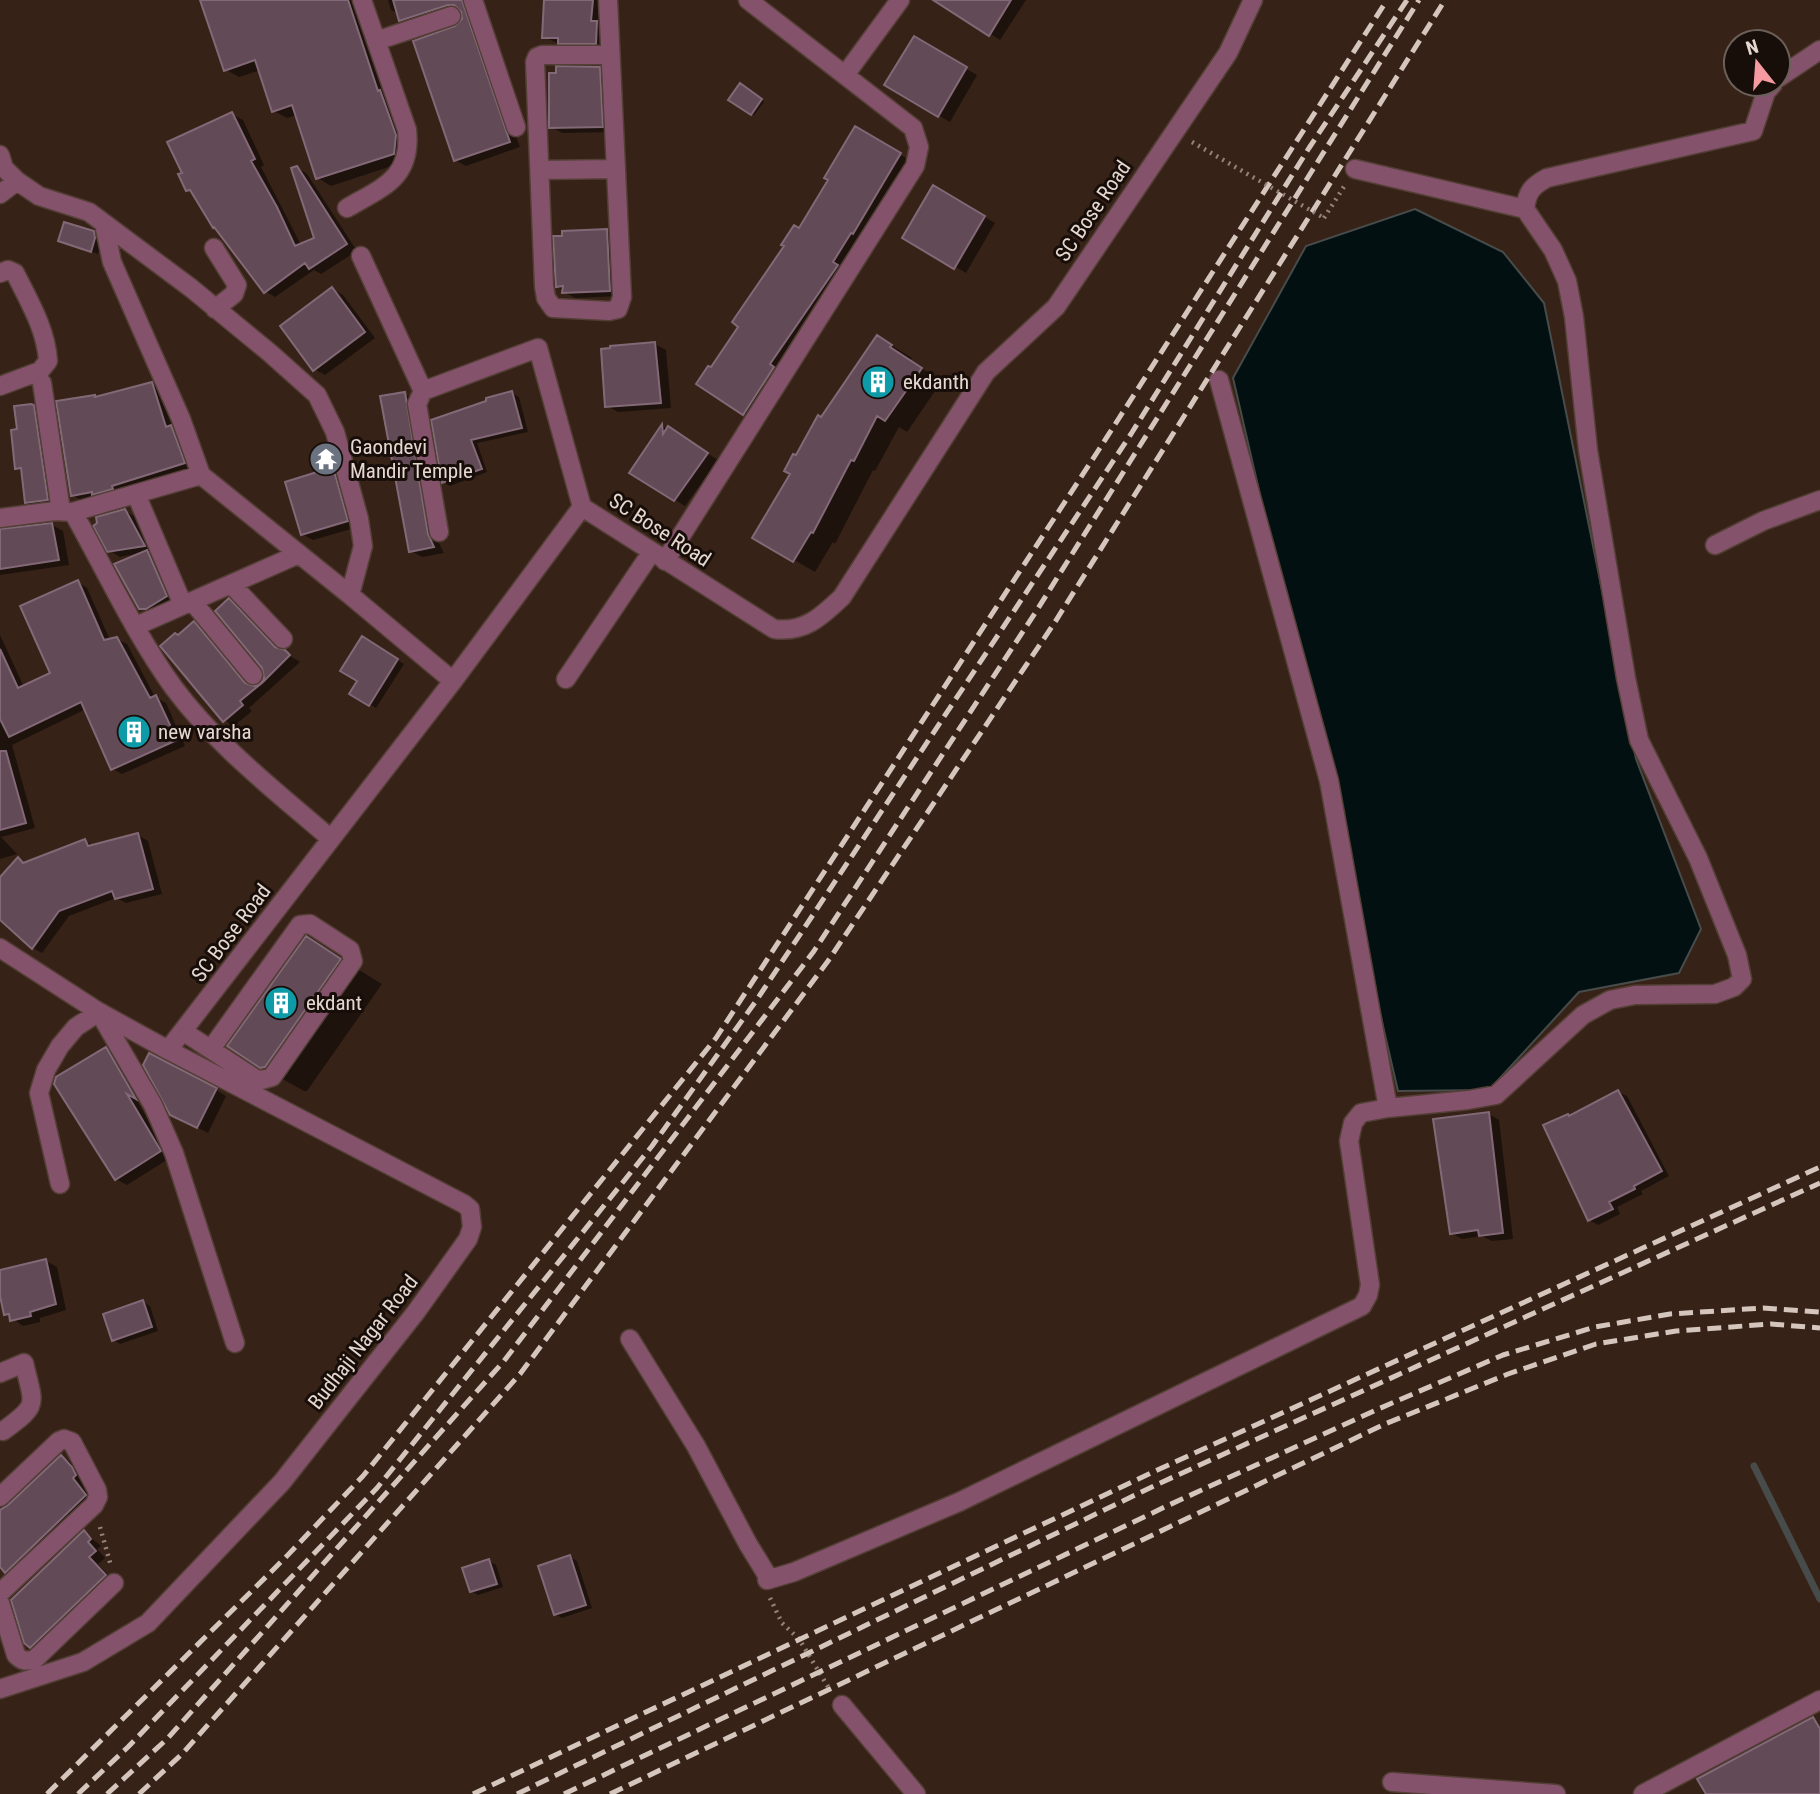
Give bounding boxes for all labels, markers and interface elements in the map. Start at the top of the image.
north arrow [1722,28,1792,98]
text: N [1743,35,1761,60]
street label: SC Bose Road [1051,156,1135,266]
building icon: ekdanth [859,363,897,401]
place label: ekdanth [903,370,969,394]
place label: Gaondevi Mandir Temple [350,435,473,483]
temple icon: Gaondevi Mandir Temple [307,440,345,478]
street label: SC Bose Road [605,488,715,572]
building icon: new varsha [115,713,153,751]
place label: new varsha [158,720,252,744]
street label: SC Bose Road [187,879,275,987]
building icon: ekdant [262,984,300,1022]
place label: ekdant [306,991,362,1015]
street label: Budhaji Nagar Road [303,1270,423,1414]

